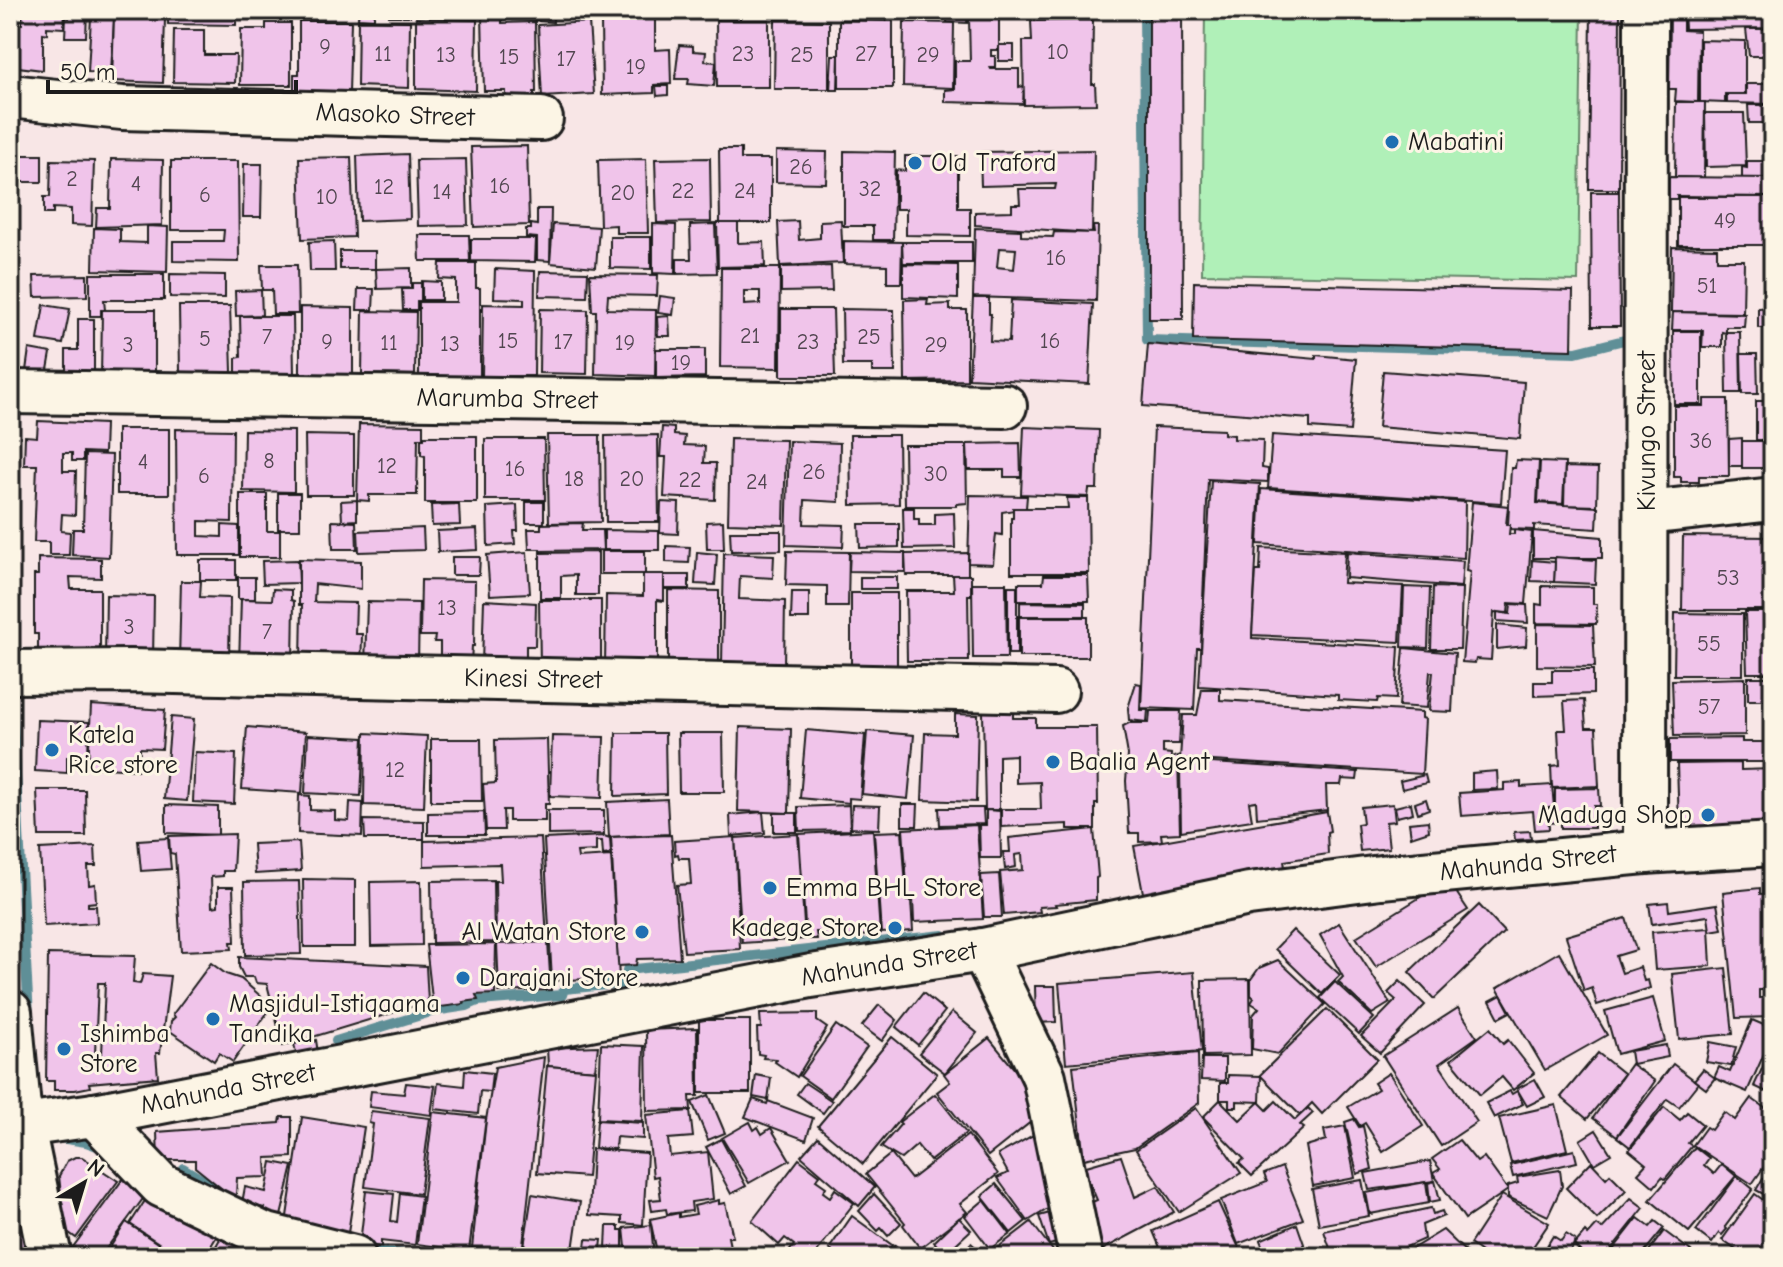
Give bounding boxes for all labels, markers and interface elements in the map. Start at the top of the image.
house number: 9 [319,34,331,60]
house number: 10 [1047,39,1069,65]
house number: 11 [374,41,392,67]
house number: 23 [732,41,754,67]
house number: 27 [855,41,878,67]
house number: 13 [436,42,456,68]
house number: 25 [790,42,814,68]
house number: 29 [916,42,940,68]
scale bar [48,44,296,94]
house number: 15 [499,44,519,70]
house number: 17 [556,46,576,72]
house number: 19 [626,54,646,80]
text: 50 m [60,58,116,86]
street label: Masoko Street [315,97,477,133]
place label: Mabatini [1408,127,1504,157]
marker: Mabatini [1383,133,1401,151]
place label: Old Traford [931,148,1057,178]
house number: 26 [789,154,813,180]
marker: Old Traford [906,154,924,172]
house number: 2 [66,166,78,192]
house number: 4 [131,171,141,197]
house number: 16 [490,173,510,199]
house number: 12 [374,174,394,200]
house number: 32 [859,176,881,202]
house number: 22 [671,178,695,204]
house number: 24 [734,178,756,204]
house number: 14 [432,179,452,205]
house number: 20 [611,180,635,206]
house number: 6 [199,182,211,208]
house number: 10 [316,184,338,210]
house number: 49 [1714,208,1736,234]
house number: 16 [1046,245,1066,271]
house number: 51 [1697,273,1717,299]
house number: 21 [740,323,760,349]
house number: 7 [262,324,273,350]
house number: 25 [857,324,881,350]
house number: 5 [199,326,211,352]
house number: 15 [498,328,518,354]
house number: 16 [1040,328,1060,354]
house number: 9 [321,329,333,355]
house number: 17 [553,329,573,355]
house number: 23 [797,329,819,355]
house number: 11 [380,330,398,356]
house number: 19 [615,330,635,356]
house number: 13 [440,331,460,357]
house number: 3 [122,332,134,358]
house number: 29 [924,332,948,358]
street label: Kivungo Street [1632,349,1662,511]
house number: 19 [671,350,691,376]
street label: Marumba Street [416,382,600,416]
house number: 36 [1689,428,1713,454]
house number: 8 [263,448,275,474]
house number: 4 [138,449,148,475]
house number: 12 [377,453,397,479]
house number: 16 [505,456,525,482]
house number: 26 [802,459,826,485]
house number: 30 [924,461,948,487]
house number: 6 [198,463,210,489]
house number: 18 [564,466,584,492]
house number: 20 [620,466,644,492]
house number: 22 [678,467,702,493]
house number: 24 [746,469,768,495]
house number: 53 [1716,565,1740,591]
house number: 13 [437,595,457,621]
house number: 3 [123,614,135,640]
house number: 7 [262,619,273,645]
house number: 55 [1697,631,1721,657]
street label: Kinesi Street [464,663,604,695]
house number: 57 [1698,694,1721,720]
place label: Katela Rice store [68,720,178,780]
marker: Katela Rice store [43,741,61,759]
place label: Baalia Agent [1069,747,1211,777]
marker: Baalia Agent [1044,753,1062,771]
house number: 12 [385,757,405,783]
place label: Maduga Shop [1538,800,1692,830]
marker: Maduga Shop [1699,806,1717,824]
street label: Mahunda Street [1438,839,1620,887]
place label: Emma BHL Store [786,873,981,903]
marker: Emma BHL Store [761,879,779,897]
place label: Kadege Store [731,913,879,943]
place label: Al Watan Store [462,917,626,947]
marker: Kadege Store [886,919,904,937]
marker: Al Watan Store [633,923,651,941]
street label: Mahunda Street [799,935,981,993]
place label: Darajani Store [479,963,638,993]
marker: Darajani Store [454,969,472,987]
place label: Masjidul-Istiqaama Tandika [229,989,440,1049]
marker: Masjidul-Istiqaama Tandika [204,1010,222,1028]
place label: Ishimba Store [80,1019,170,1079]
marker: Ishimba Store [55,1040,73,1058]
street label: Mahunda Street [138,1057,320,1121]
north arrow [44,1143,124,1223]
text: N [82,1153,109,1183]

